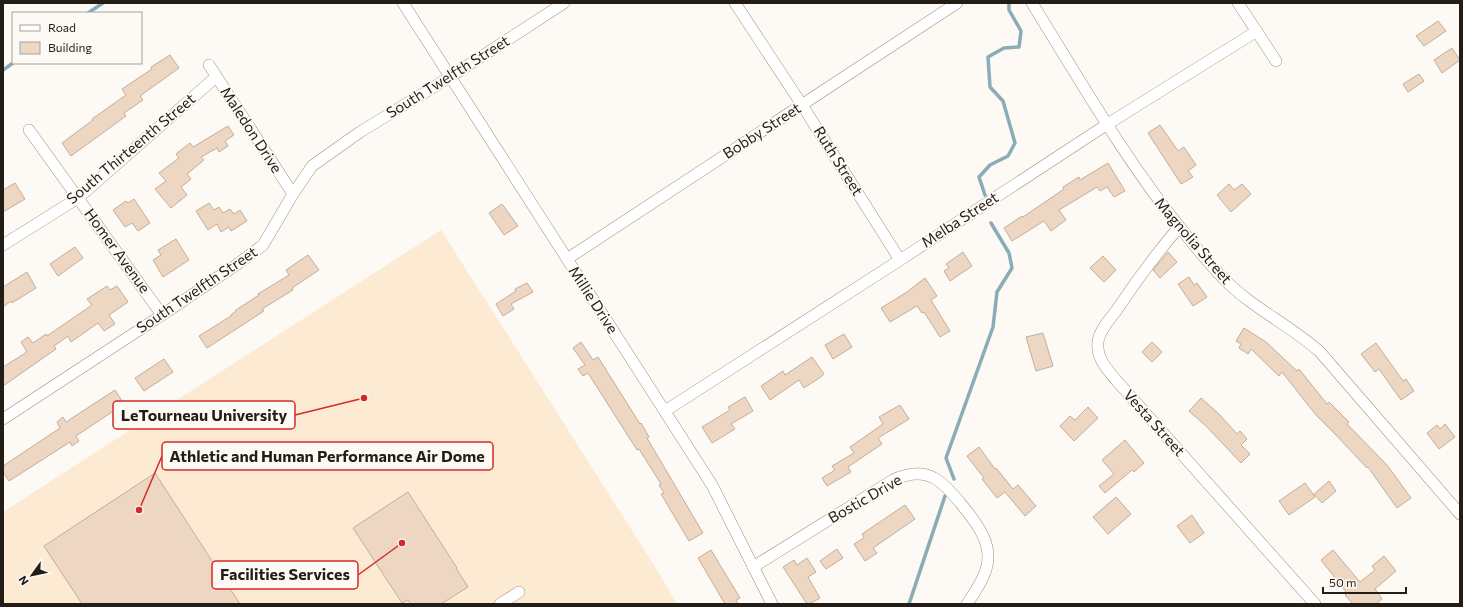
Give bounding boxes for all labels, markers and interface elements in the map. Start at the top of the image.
legend [12,12,142,64]
text: Road [48,20,76,34]
street label: South Twelfth Street [383,31,512,121]
text: Building [48,40,92,54]
street label: Maledon Drive [217,83,286,176]
street label: South Thirteenth Street [62,89,198,207]
street label: Bobby Street [719,98,804,162]
street label: Ruth Street [810,122,867,198]
street label: Melba Street [918,188,1001,251]
street label: Magnolia Street [1151,193,1236,287]
street label: Homer Avenue [81,205,155,296]
street label: South Twelfth Street [133,242,260,336]
street label: Millie Drive [565,262,622,337]
street label: Vesta Street [1120,385,1189,459]
callout: LeTourneau University [113,401,295,429]
text: LeTourneau University [121,405,287,424]
callout: Athletic and Human Performance Air Dome [162,442,493,470]
text: Athletic and Human Performance Air Dome [169,446,485,465]
street label: Bostic Drive [825,470,904,526]
north arrow [12,555,52,595]
callout: Facilities Services [212,561,358,589]
text: Facilities Services [220,564,350,583]
scale bar [1323,569,1406,595]
text: N [15,574,31,588]
text: 50 m [1329,575,1357,589]

